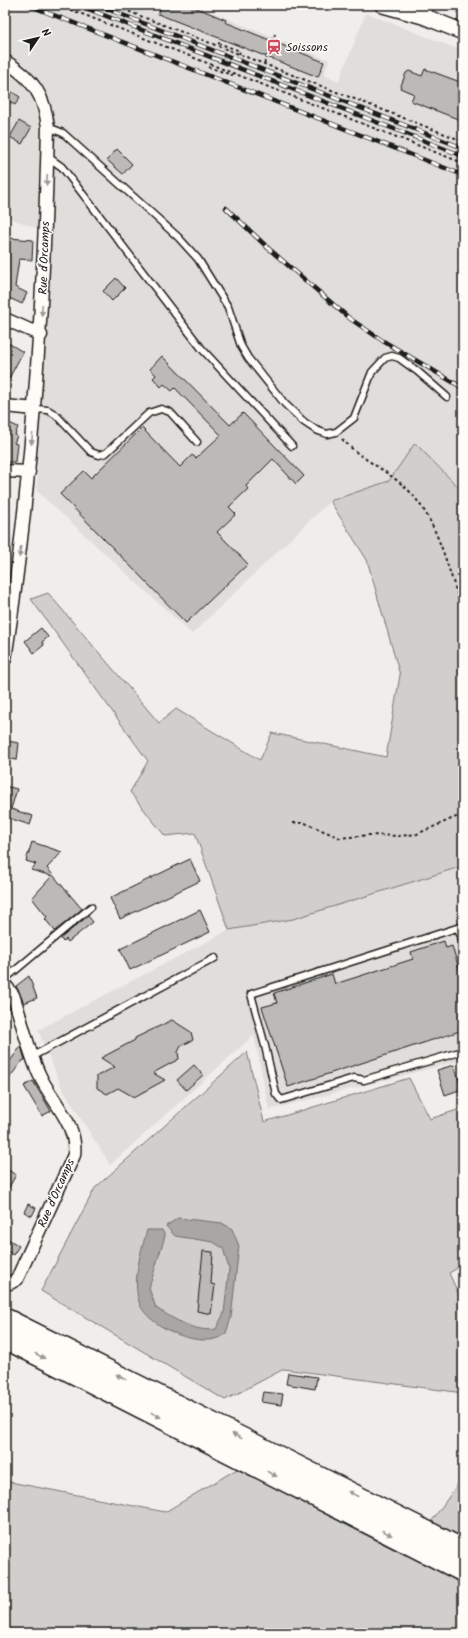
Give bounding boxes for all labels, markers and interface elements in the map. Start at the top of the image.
north arrow [18,18,58,58]
text: N [36,25,55,41]
station icon: Soissons [265,38,283,56]
place label: Soissons [286,38,328,57]
one-way arrow [43,174,50,186]
street label: Rue d'Orcamps [34,221,55,295]
one-way arrow [39,304,45,317]
one-way arrow [28,433,35,446]
one-way arrow [17,546,23,558]
street label: Rue d'Orcamps [33,1156,80,1231]
one-way arrow [34,1353,46,1359]
one-way arrow [115,1374,127,1380]
one-way arrow [150,1412,161,1418]
one-way arrow [231,1433,243,1439]
one-way arrow [266,1470,277,1477]
one-way arrow [347,1491,359,1498]
one-way arrow [382,1529,393,1536]

